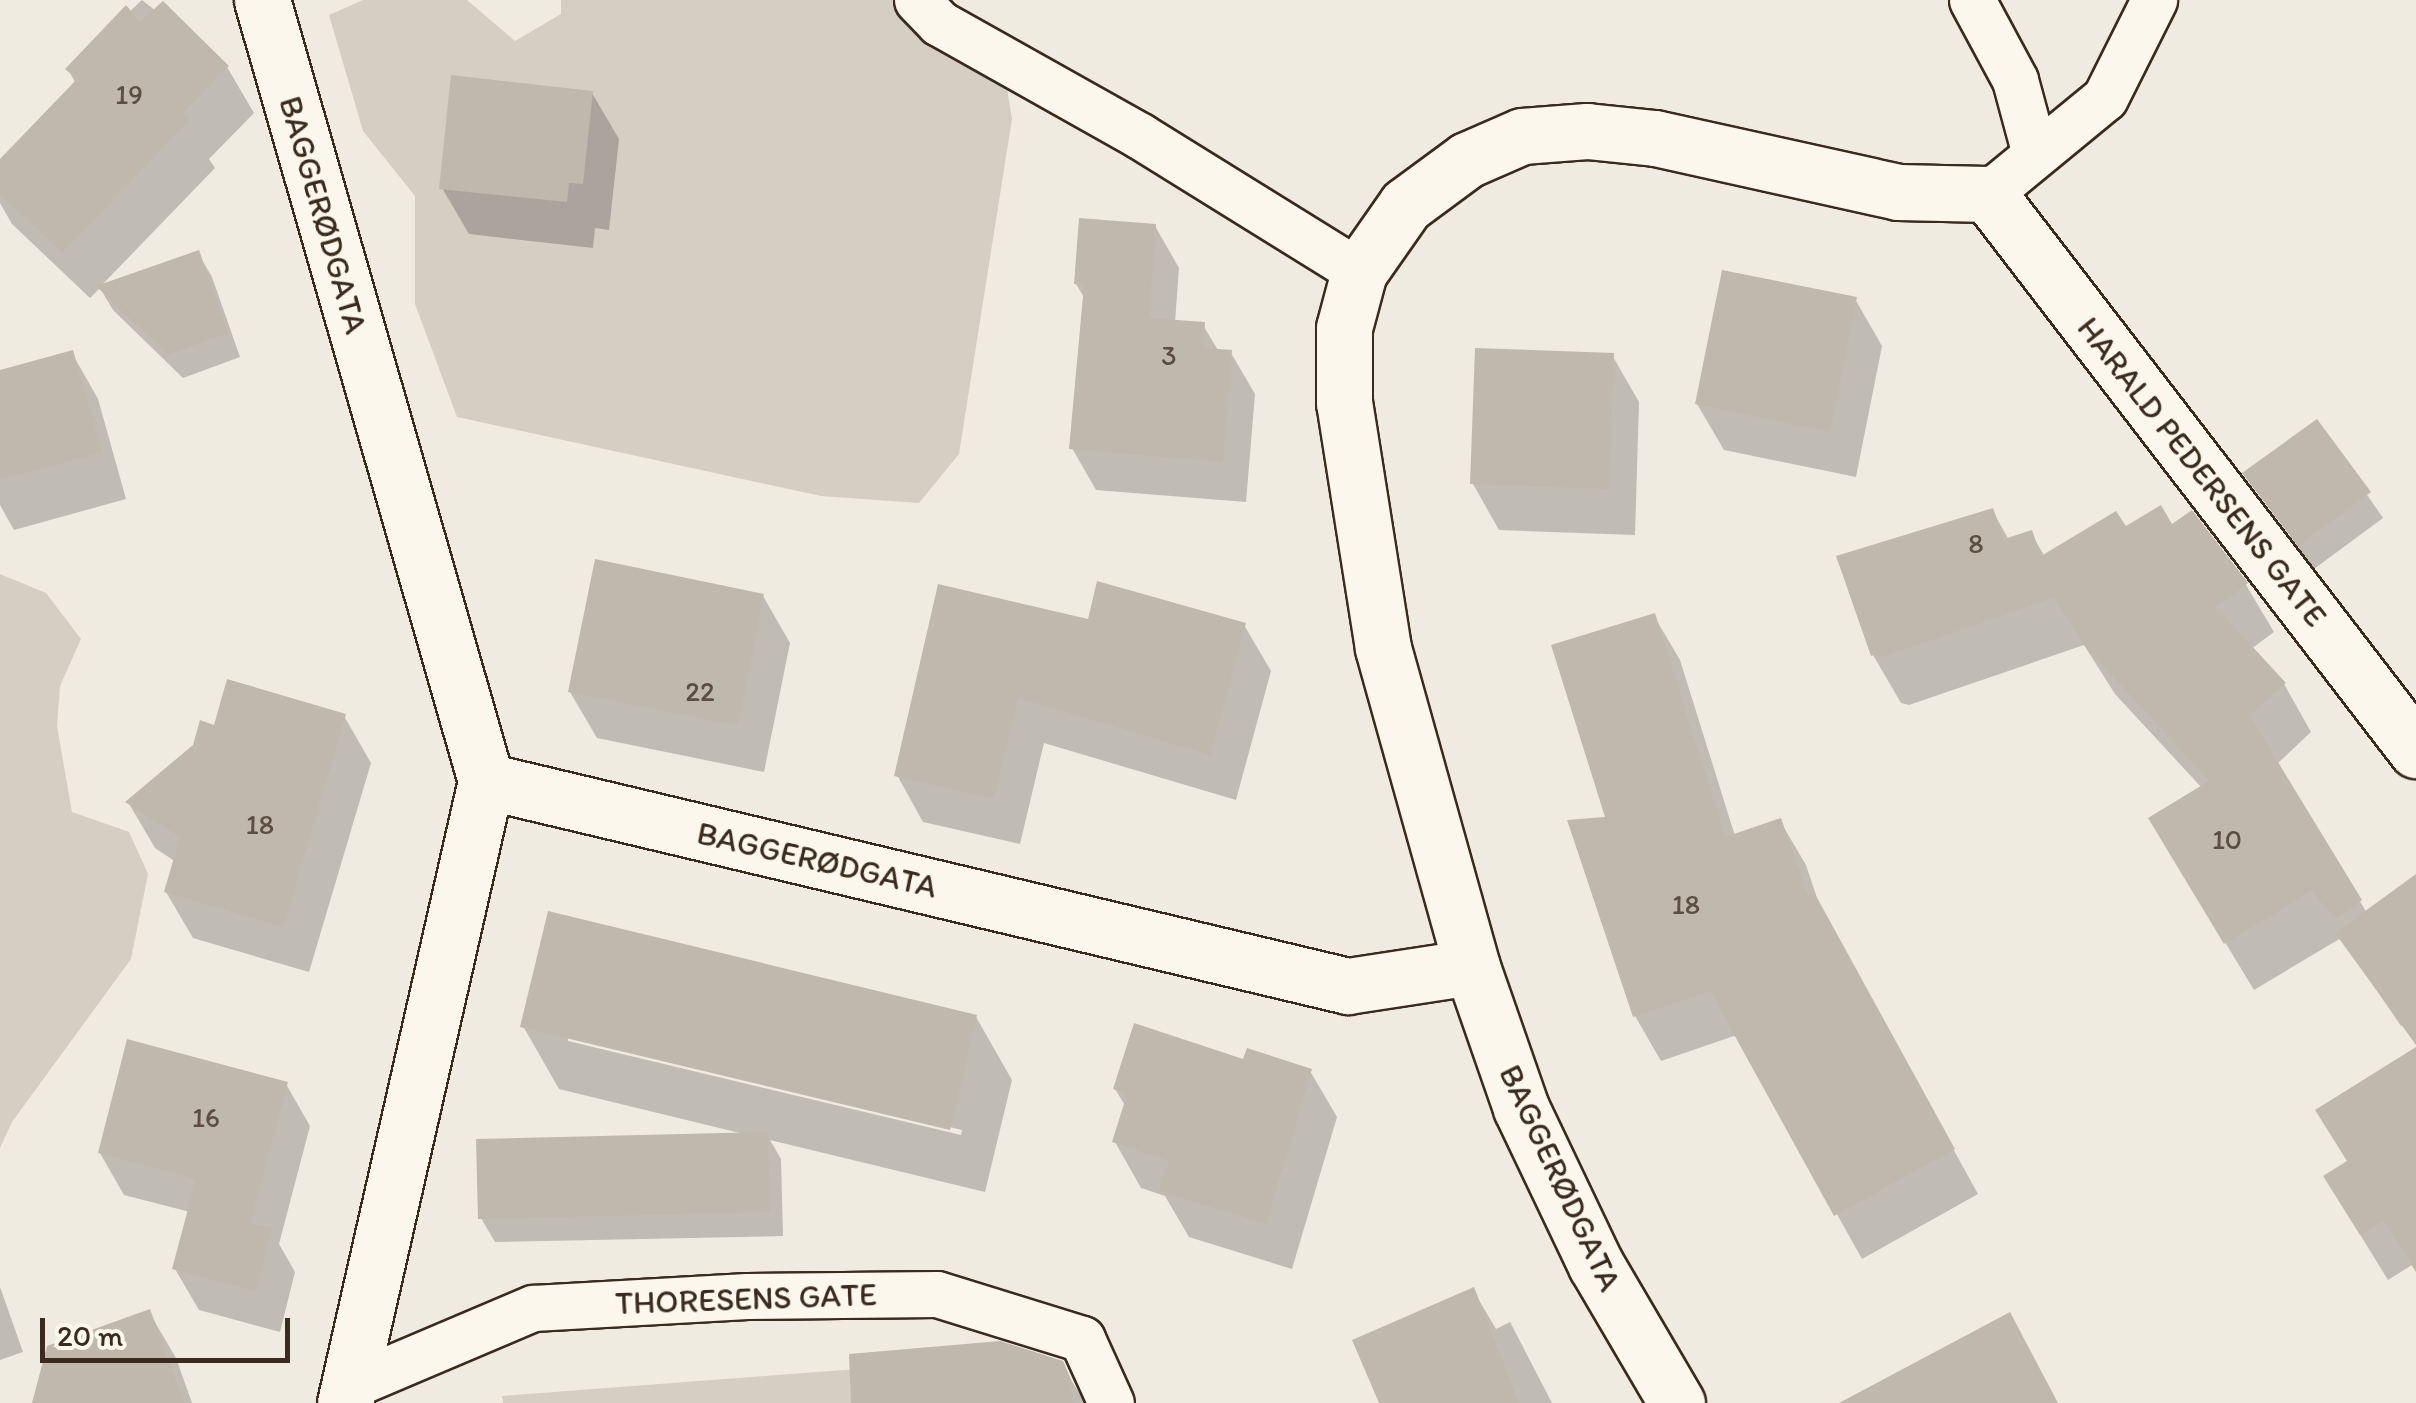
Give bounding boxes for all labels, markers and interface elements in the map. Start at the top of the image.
house number: 19 [115,77,143,111]
street label: BAGGERØDGATA [271,92,375,338]
street label: HARALD PEDERSENS GATE [2069,310,2335,634]
house number: 3 [1161,338,1177,372]
house number: 8 [1968,526,1984,560]
house number: 22 [685,674,715,708]
house number: 18 [246,807,274,841]
street label: BAGGERØDGATA [693,814,941,906]
house number: 10 [2212,822,2242,856]
house number: 18 [1672,887,1700,921]
street label: BAGGERØDGATA [1491,1059,1629,1297]
house number: 16 [192,1100,220,1134]
street label: THORESENS GATE [615,1275,877,1323]
scale bar [45,1298,295,1360]
text: 20 m [57,1317,123,1354]

